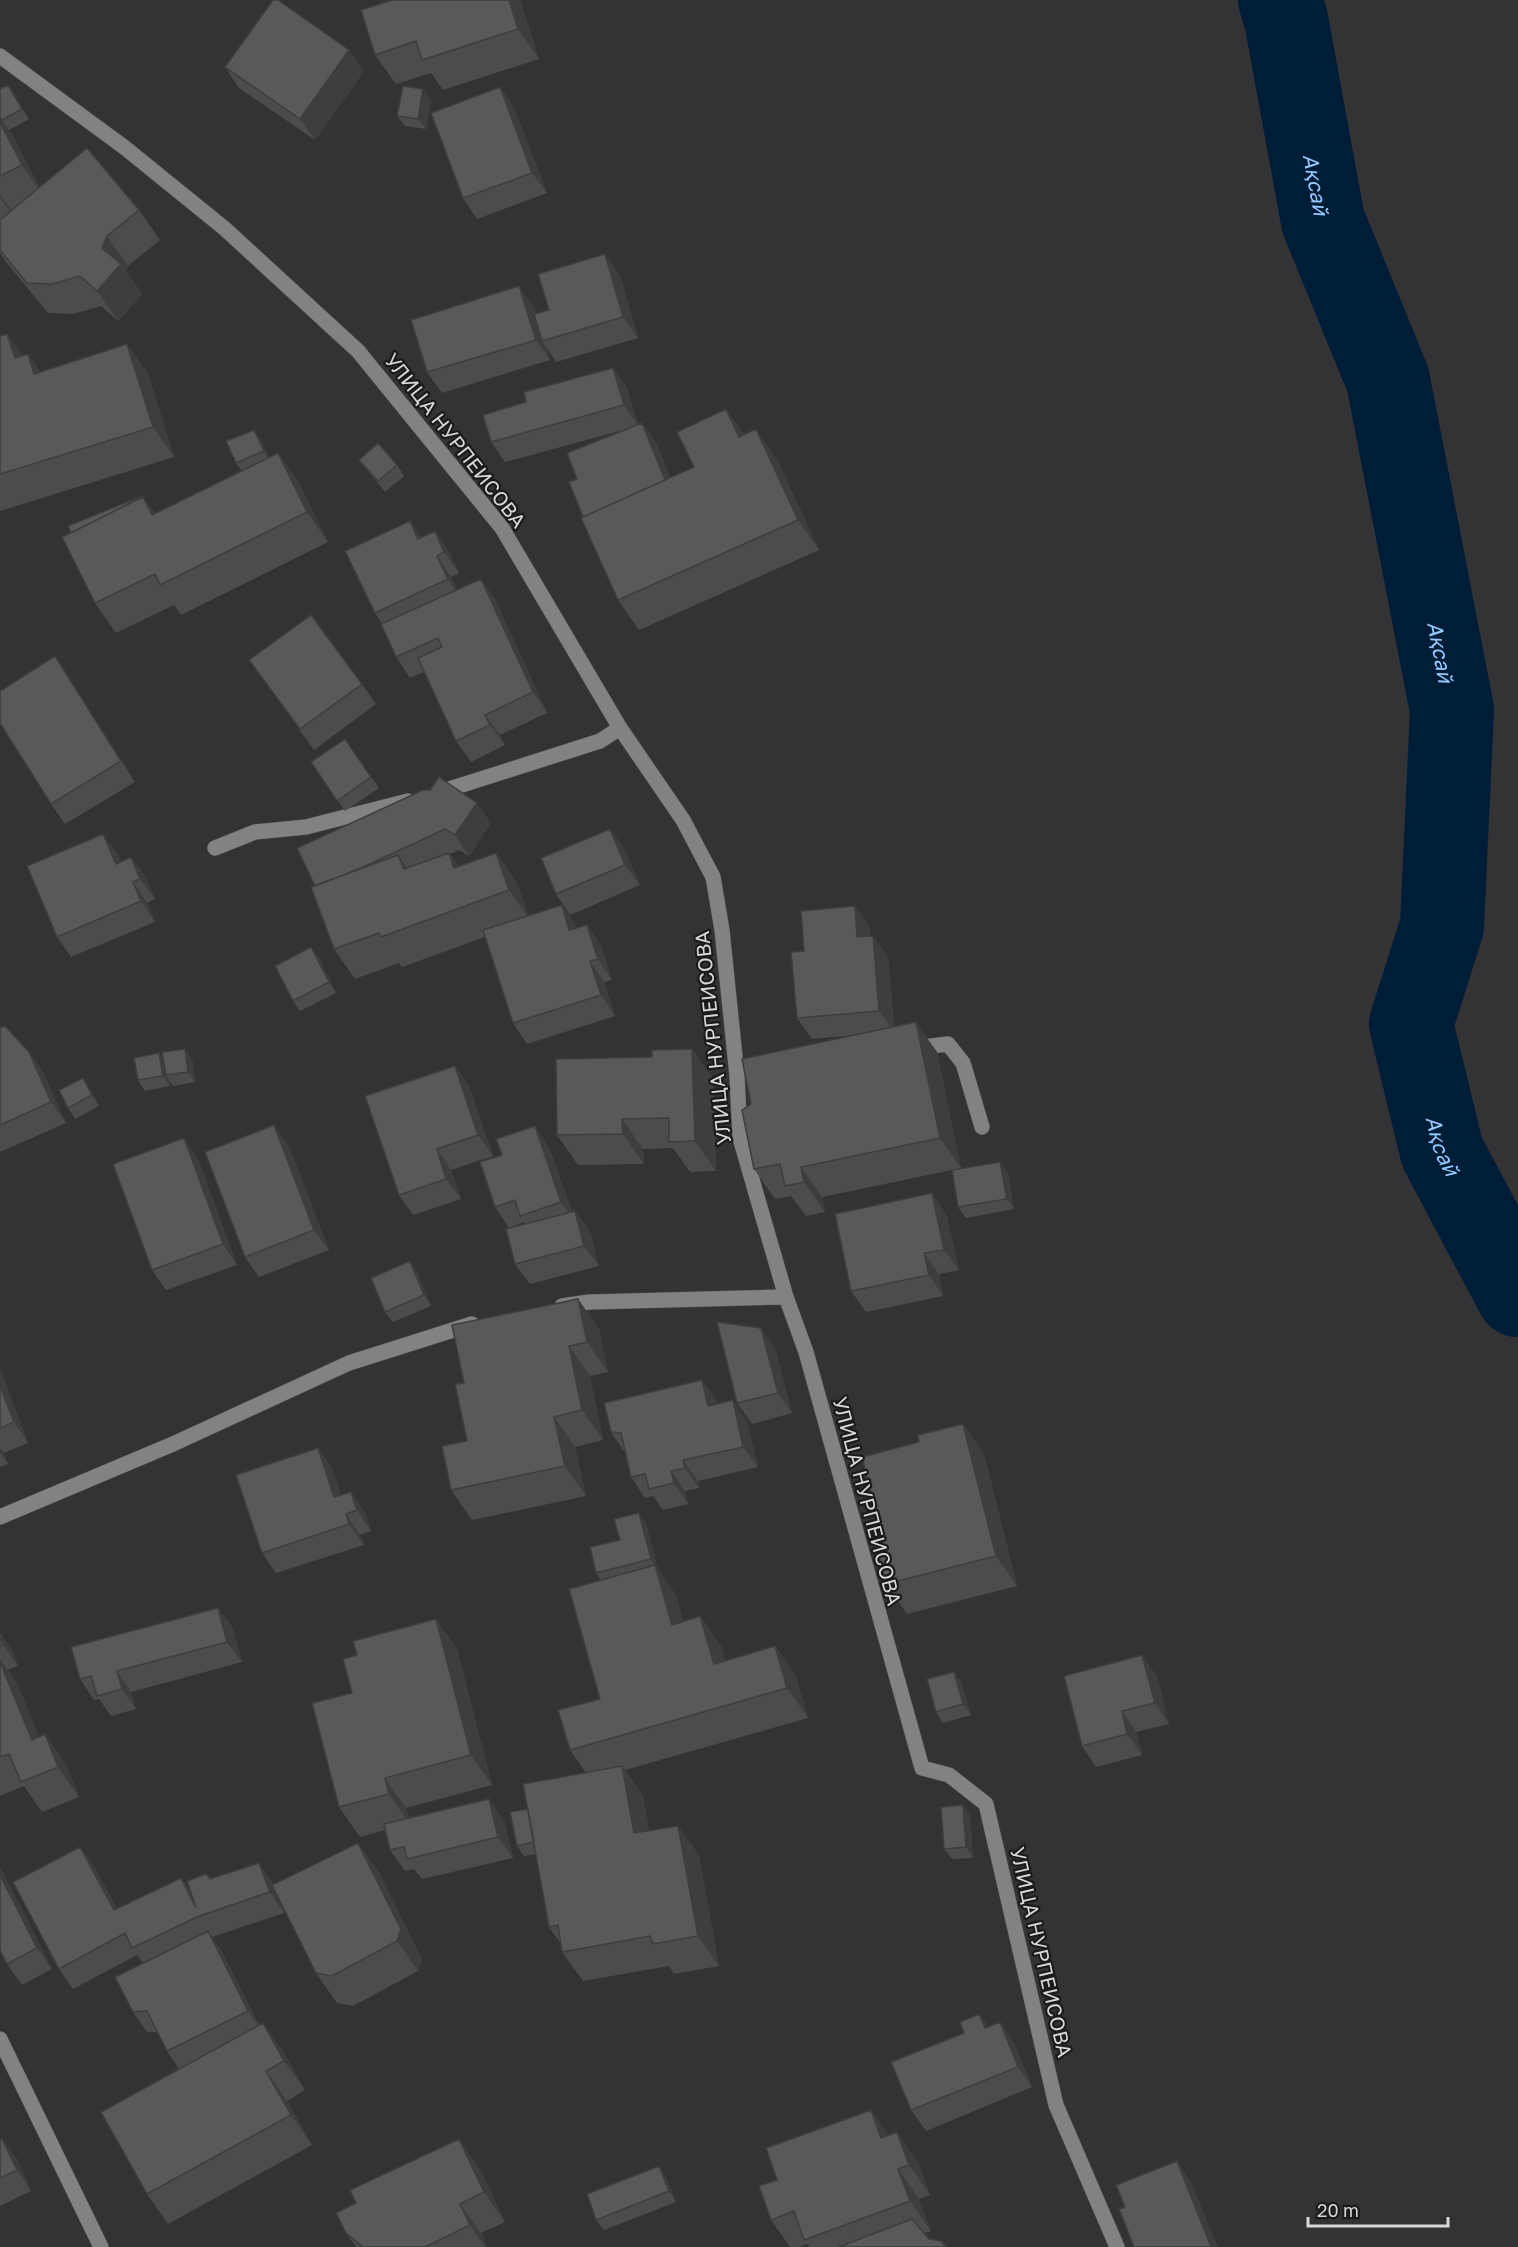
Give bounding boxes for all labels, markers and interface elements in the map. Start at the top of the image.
water label: Ақсай [1298,151,1335,218]
street label: УЛИЦА НУРПЕИСОВА [380,348,532,532]
water label: Ақсай [1422,619,1460,686]
street label: УЛИЦА НУРПЕИСОВА [689,930,735,1146]
water label: Ақсай [1421,1113,1466,1181]
street label: УЛИЦА НУРПЕИСОВА [829,1394,907,1608]
street label: УЛИЦА НУРПЕИСОВА [1006,1845,1078,2059]
scale bar [1308,2190,1448,2228]
text: 20 m [1317,2199,1359,2221]

